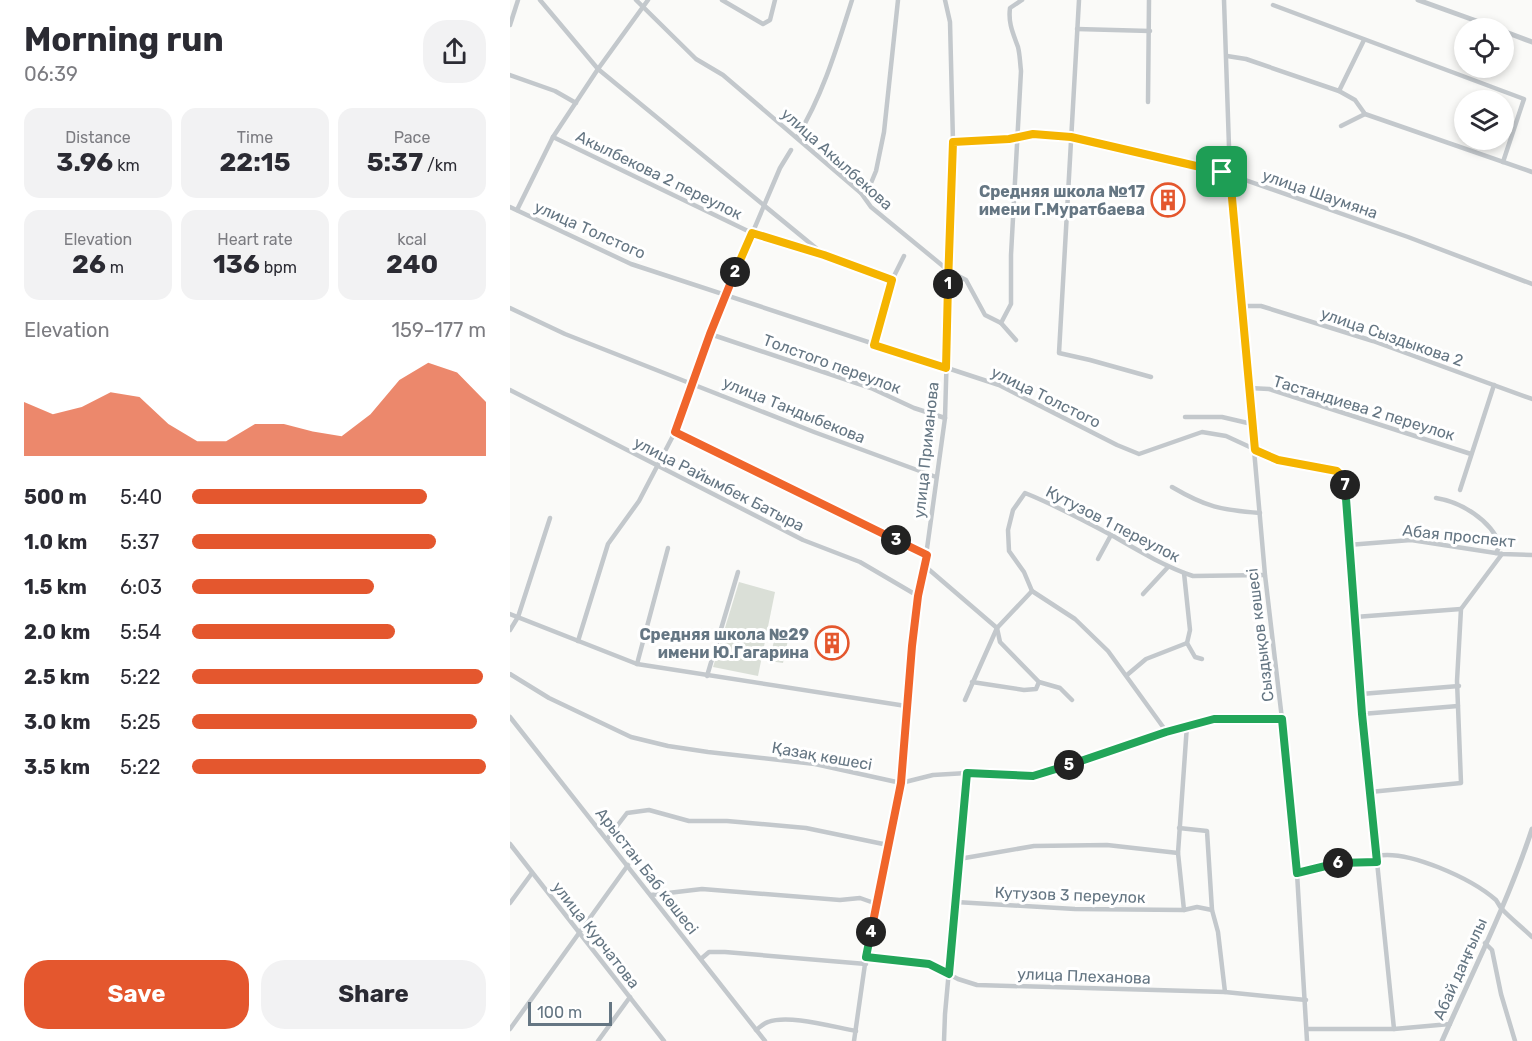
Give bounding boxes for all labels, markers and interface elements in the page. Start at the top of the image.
map controls [1454,18,1514,150]
button: locate [1454,18,1514,78]
text: Morning run [24,20,224,59]
button: share [423,20,486,83]
text: 06:39 [24,62,78,86]
button: layers [1454,90,1514,150]
street label: улица Акылбекова [777,104,897,214]
street label: Акылбекова 2 переулок [573,126,746,224]
text: Distance [65,128,131,147]
text: Time [237,128,273,147]
text: Pace [394,128,430,147]
pin [1196,146,1247,197]
text: 3.96 [56,147,113,178]
text: 22:15 [219,147,291,178]
text: 5:37 [367,147,423,178]
icon: arrive [1205,155,1238,188]
text: km [113,156,140,175]
text: /km [423,156,457,175]
street label: улица Шаумяна [1260,165,1380,223]
place label: Средняя школа №17 имени Г.Муратбаева [979,182,1145,219]
building icon: Средняя школа №17 имени Г.Муратбаева [1150,182,1186,218]
street label: улица Толстого [531,197,649,263]
text: Elevation [64,230,132,249]
text: Heart rate [217,230,293,249]
text: kcal [397,230,427,249]
text: 26 [72,249,106,280]
text: 136 [213,249,260,280]
text: 240 [386,249,438,280]
pin: 2 [720,257,750,287]
text: m [106,258,124,277]
text: bpm [260,258,297,277]
text: 2 [730,262,740,281]
pin: 1 [933,269,963,299]
text: 1 [944,274,952,293]
street label: улица Сыздыкова 2 [1318,304,1466,370]
text: Elevation [24,318,110,342]
text: 159–177 m [391,318,486,342]
street label: Толстого переулок [760,330,904,398]
street label: улица Толстого [988,362,1104,432]
street label: Тастандиева 2 переулок [1271,371,1458,445]
street label: улица Тандыбекова [720,373,868,447]
street label: улица Приманова [909,381,943,519]
street label: улица Райымбек Батыра [631,433,807,535]
pin: 7 [1330,470,1360,500]
text: 7 [1340,475,1350,494]
street label: Кутузов 1 переулок [1043,482,1184,566]
text: 500 m [24,485,87,509]
text: 5:40 [120,485,162,509]
street label: Абая проспект [1401,521,1517,551]
pin: 3 [881,525,911,555]
text: 1.0 km [24,530,87,554]
text: 5:37 [120,530,159,554]
text: 3 [891,530,901,549]
street label: Сыздықов көшесі [1242,567,1278,703]
text: 1.5 km [24,575,87,599]
text: 6:03 [120,575,162,599]
text: 2.0 km [24,620,90,644]
text: 5:54 [120,620,161,644]
place label: Средняя школа №29 имени Ю.Гагарина [639,625,809,662]
building icon: Средняя школа №29 имени Ю.Гагарина [814,625,850,661]
text: 2.5 km [24,665,90,689]
text: 5:22 [120,665,160,689]
text: 3.0 km [24,710,91,734]
text: 5:25 [120,710,161,734]
street label: Қазақ көшесі [770,738,874,774]
pin: 5 [1054,750,1084,780]
text: 3.5 km [24,755,90,779]
text: 5:22 [120,755,160,779]
text: 5 [1064,755,1074,774]
street label: Арыстан Баб көшесі [592,804,702,938]
pin: 6 [1323,848,1353,878]
text: 6 [1333,853,1343,872]
street label: улица Курчатова [548,878,644,992]
street label: Кутузов 3 переулок [994,883,1146,907]
street label: Абай даңғылы [1429,915,1491,1023]
pin: 4 [856,917,886,947]
text: 4 [866,922,876,941]
button: Save [24,960,249,1029]
button: Share [261,960,486,1029]
street label: улица Плеханова [1017,964,1151,988]
scale bar [528,999,612,1026]
text: 100 m [537,1003,582,1022]

